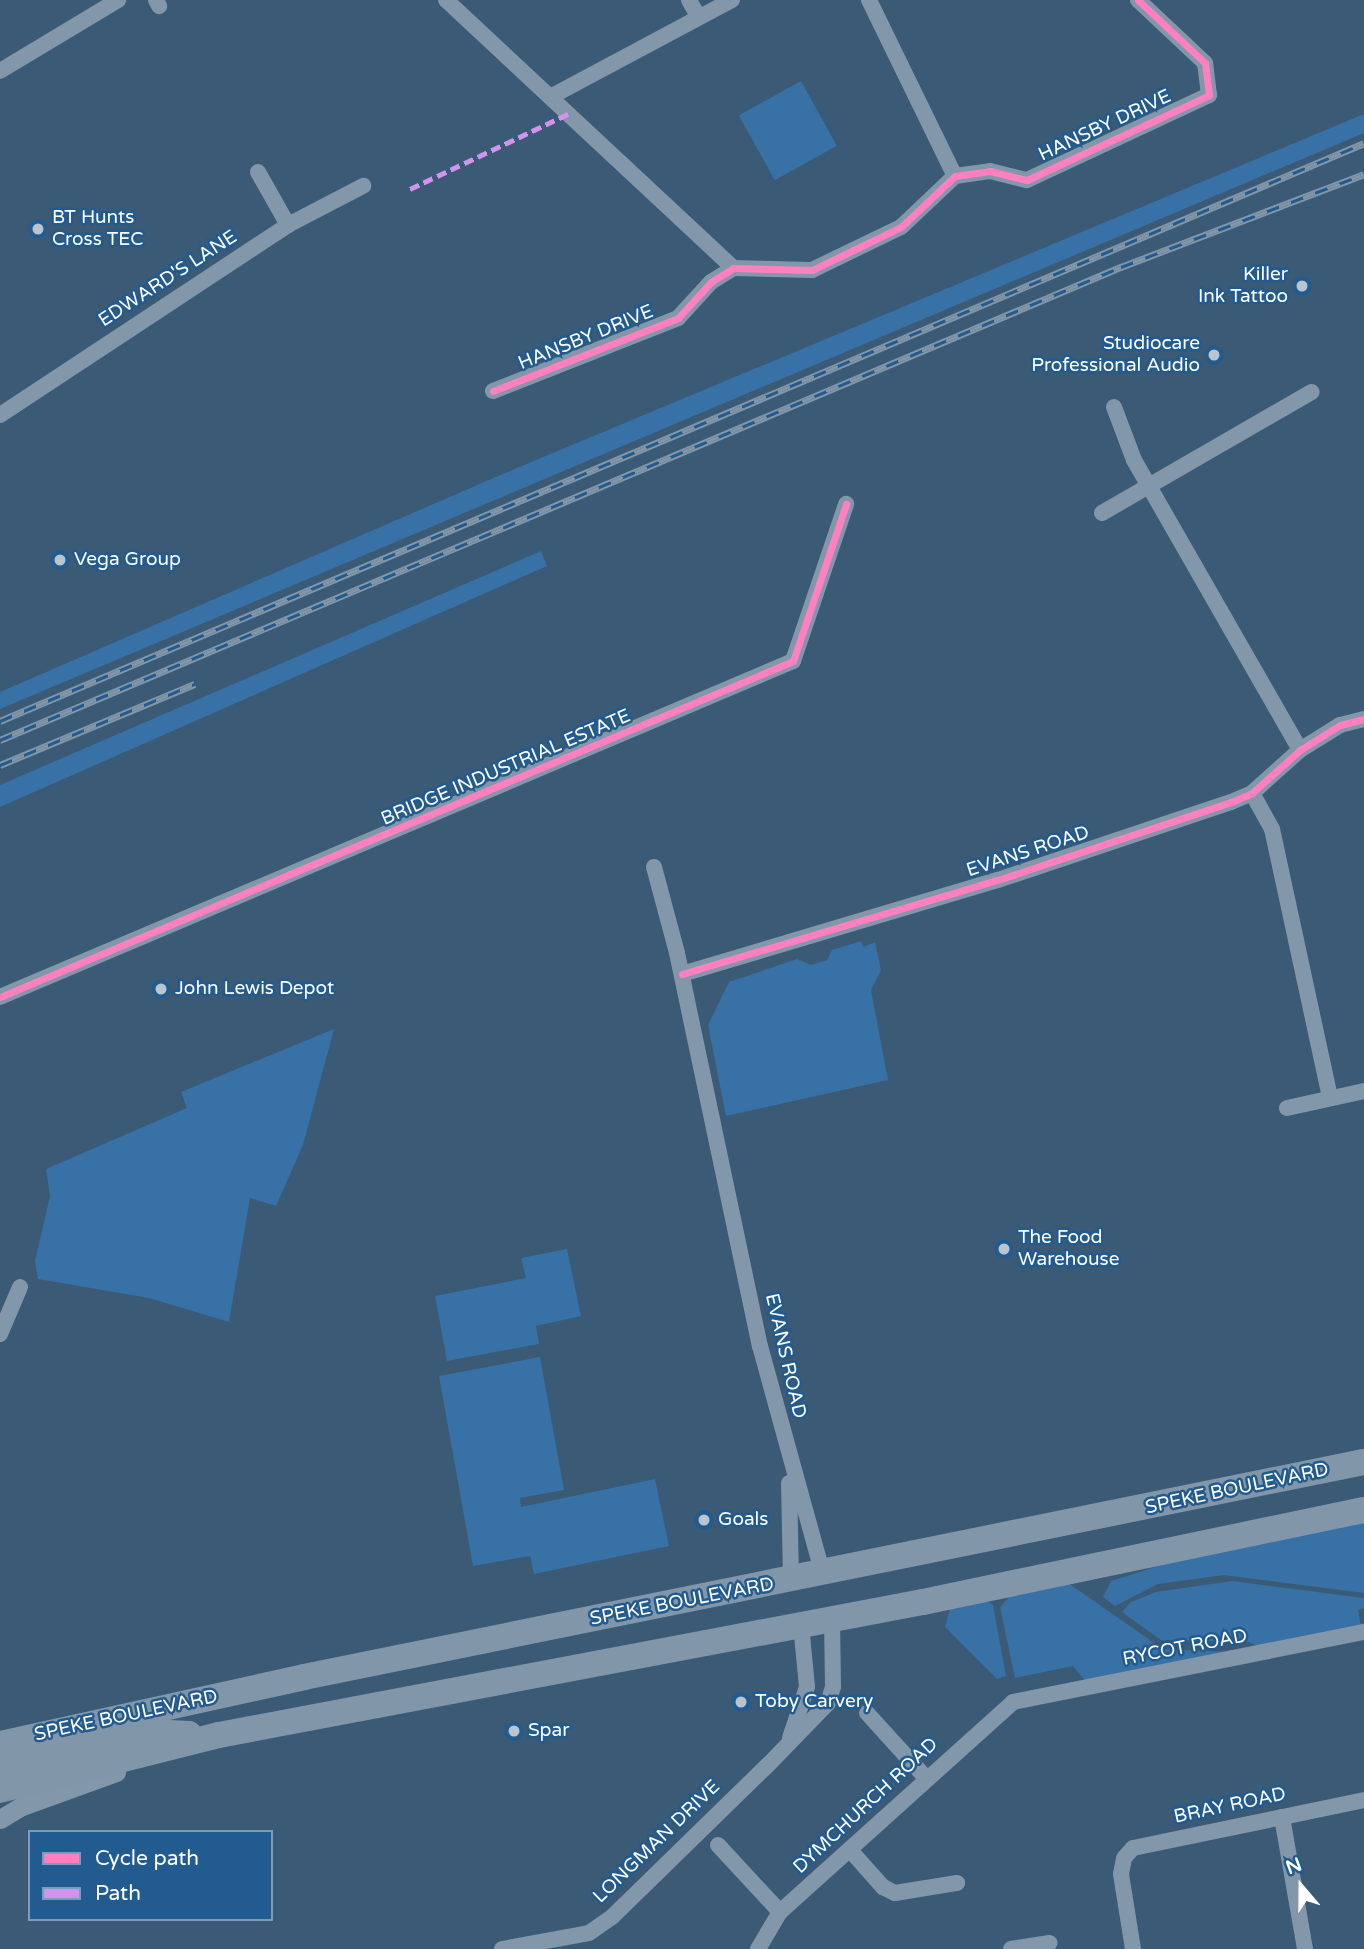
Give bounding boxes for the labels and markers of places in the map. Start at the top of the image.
place label: BT Hunts Cross TEC [52,207,144,251]
marker: BT Hunts Cross TEC [30,221,46,237]
place label: Killer Ink Tattoo [1198,264,1288,308]
marker: Killer Ink Tattoo [1294,278,1310,294]
place label: Studiocare Professional Audio [1031,333,1200,377]
marker: Studiocare Professional Audio [1206,347,1222,363]
place label: Vega Group [74,549,181,571]
marker: Vega Group [52,552,68,568]
place label: John Lewis Depot [175,978,334,1000]
marker: John Lewis Depot [153,981,169,997]
place label: The Food Warehouse [1018,1227,1119,1271]
marker: The Food Warehouse [996,1241,1012,1257]
place label: Goals [718,1509,768,1531]
marker: Goals [696,1512,712,1528]
place label: Toby Carvery [755,1691,873,1713]
marker: Toby Carvery [733,1694,749,1710]
place label: Spar [528,1720,569,1742]
marker: Spar [506,1723,522,1739]

